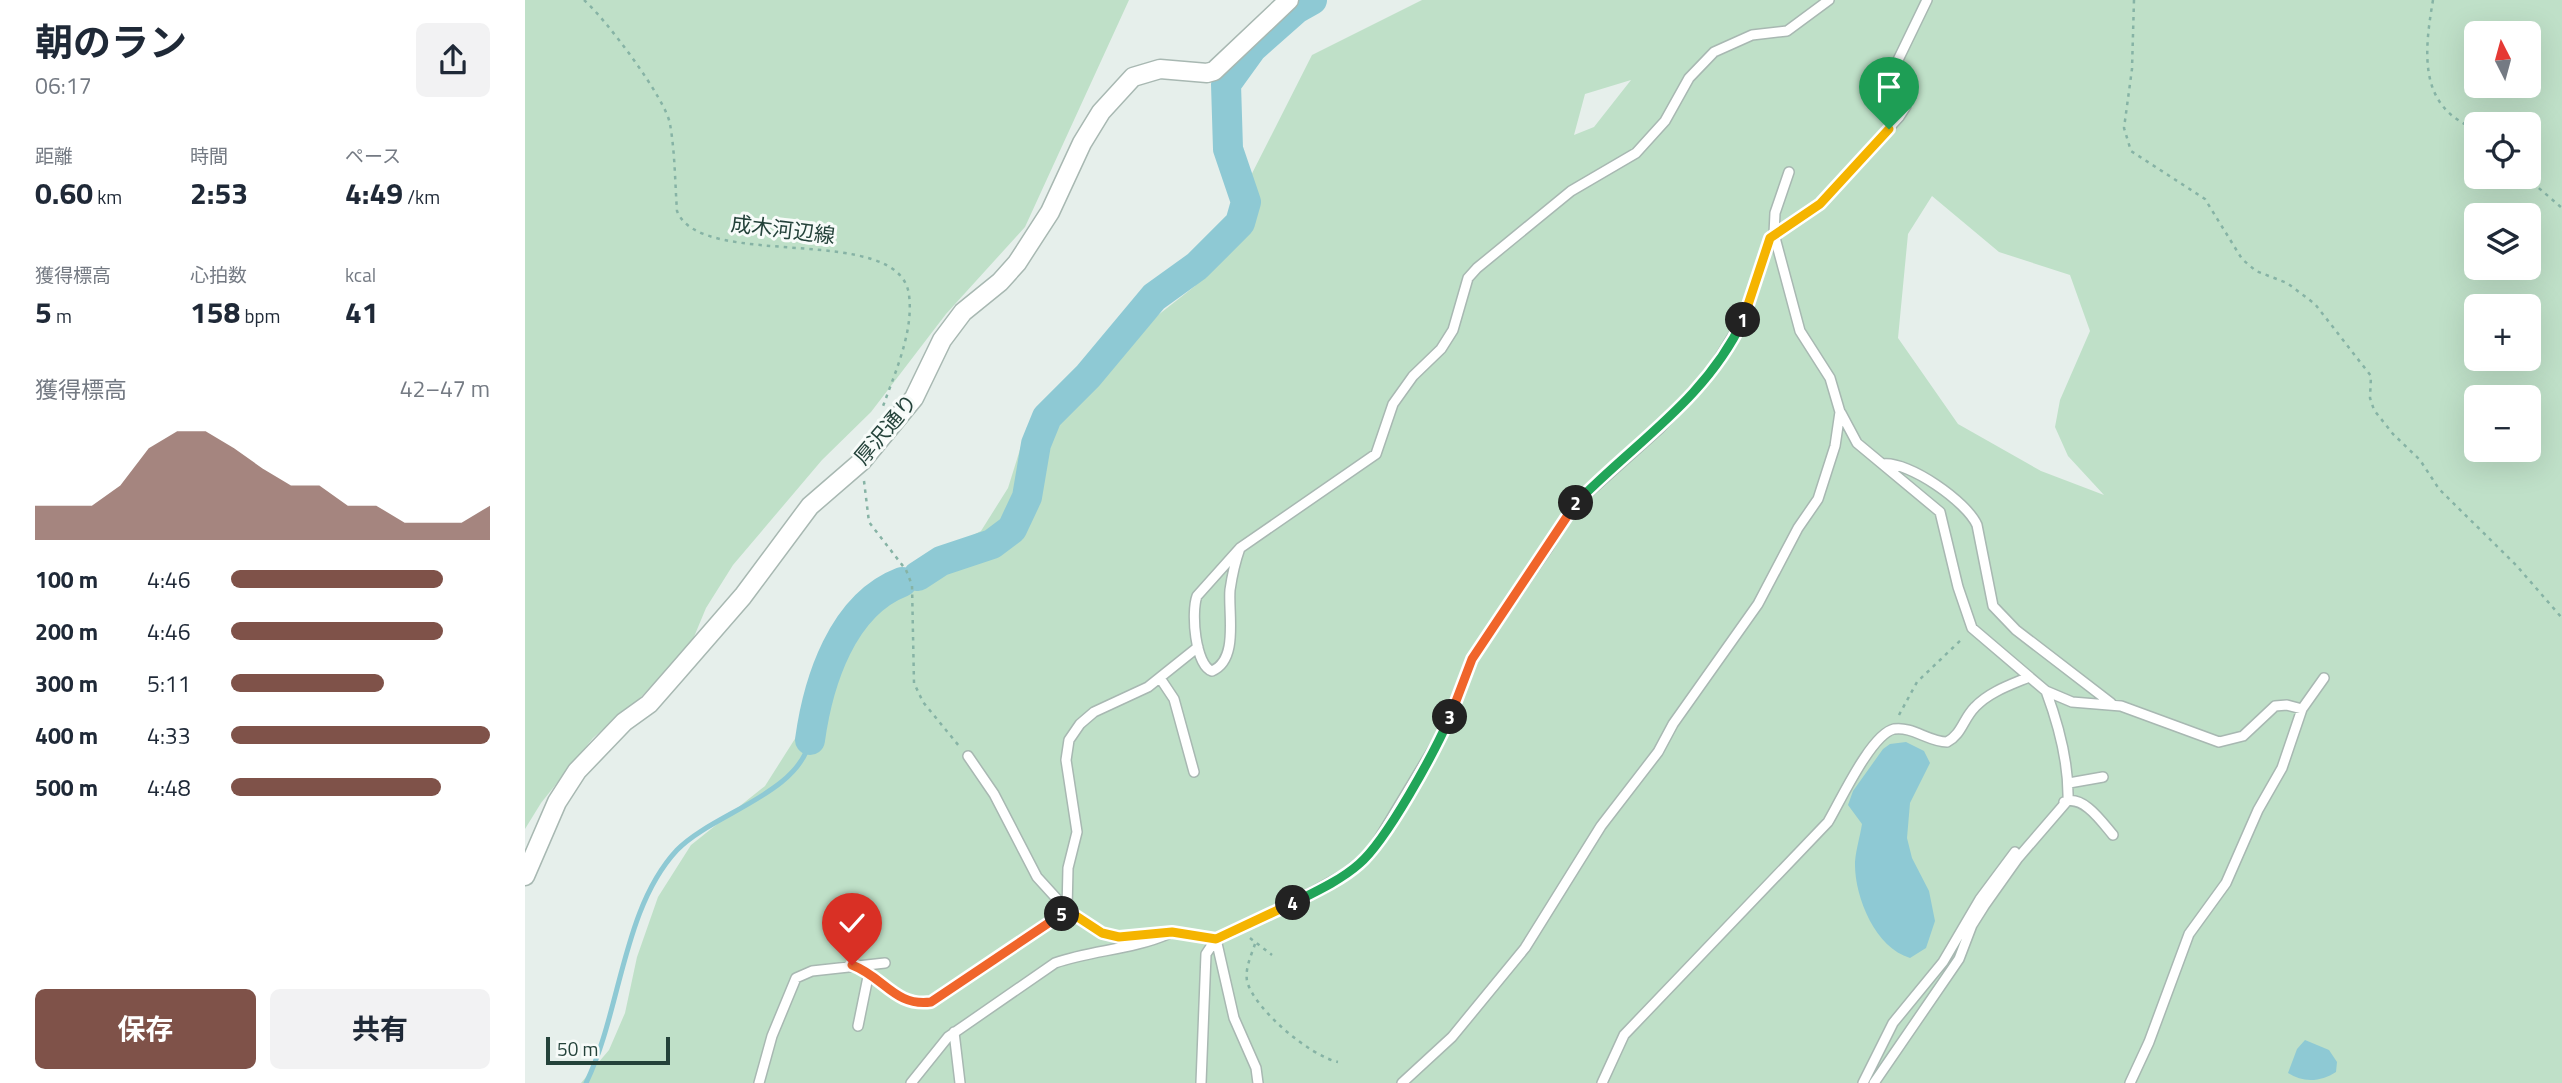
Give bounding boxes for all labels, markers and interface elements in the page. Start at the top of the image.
text: 朝のラン [35,13,187,71]
north arrow [2464,21,2541,98]
map controls [2464,21,2541,462]
button: share [416,23,490,97]
pin [1859,57,1919,129]
text: 06:17 [35,68,92,103]
icon: arrive [1870,68,1908,106]
button: locate [2464,112,2541,189]
text: 距離 [35,141,73,170]
text: 時間 [190,141,228,170]
text: ペース [345,141,401,170]
text: 0.60 [35,170,93,216]
text: 2:53 [190,170,248,216]
text: 4:49 [345,170,403,216]
text: km [93,182,122,211]
text: /km [403,182,440,211]
button: layers [2464,203,2541,280]
street label: 成木河辺線 [729,207,837,251]
text: 獲得標高 [35,260,111,289]
text: 心拍数 [190,260,247,289]
text: kcal [345,260,376,289]
text: 5 [35,289,52,335]
text: 158 [190,289,240,335]
text: 41 [345,289,379,335]
button: + [2464,294,2541,371]
text: m [52,301,72,330]
text: bpm [240,301,280,330]
pin: 1 [1725,302,1761,338]
text: 1 [1737,305,1748,334]
text: 42–47 m [400,371,490,406]
text: 獲得標高 [35,372,127,407]
button: − [2464,385,2541,462]
street label: 厚沢通り [846,387,924,471]
pin: 2 [1559,486,1593,520]
text: 2 [1570,488,1581,517]
text: 100 m [35,562,98,597]
text: 4:46 [147,562,191,597]
text: 200 m [35,614,98,649]
text: 4:46 [147,614,191,649]
text: 300 m [35,666,98,701]
text: 5:11 [147,666,191,701]
pin: 3 [1433,700,1467,734]
text: 3 [1444,702,1455,731]
text: 400 m [35,718,98,753]
text: 4:33 [147,718,191,753]
text: 500 m [35,770,98,805]
text: 4:48 [147,770,191,805]
pin: 4 [1275,886,1311,920]
text: 4 [1287,888,1298,917]
pin [822,893,882,965]
pin: 5 [1045,897,1079,932]
text: 5 [1056,899,1067,928]
icon: check [833,904,871,942]
button: 保存 [35,989,256,1069]
button: 共有 [270,989,490,1069]
scale bar [546,1034,670,1066]
text: 50 m [557,1034,598,1063]

